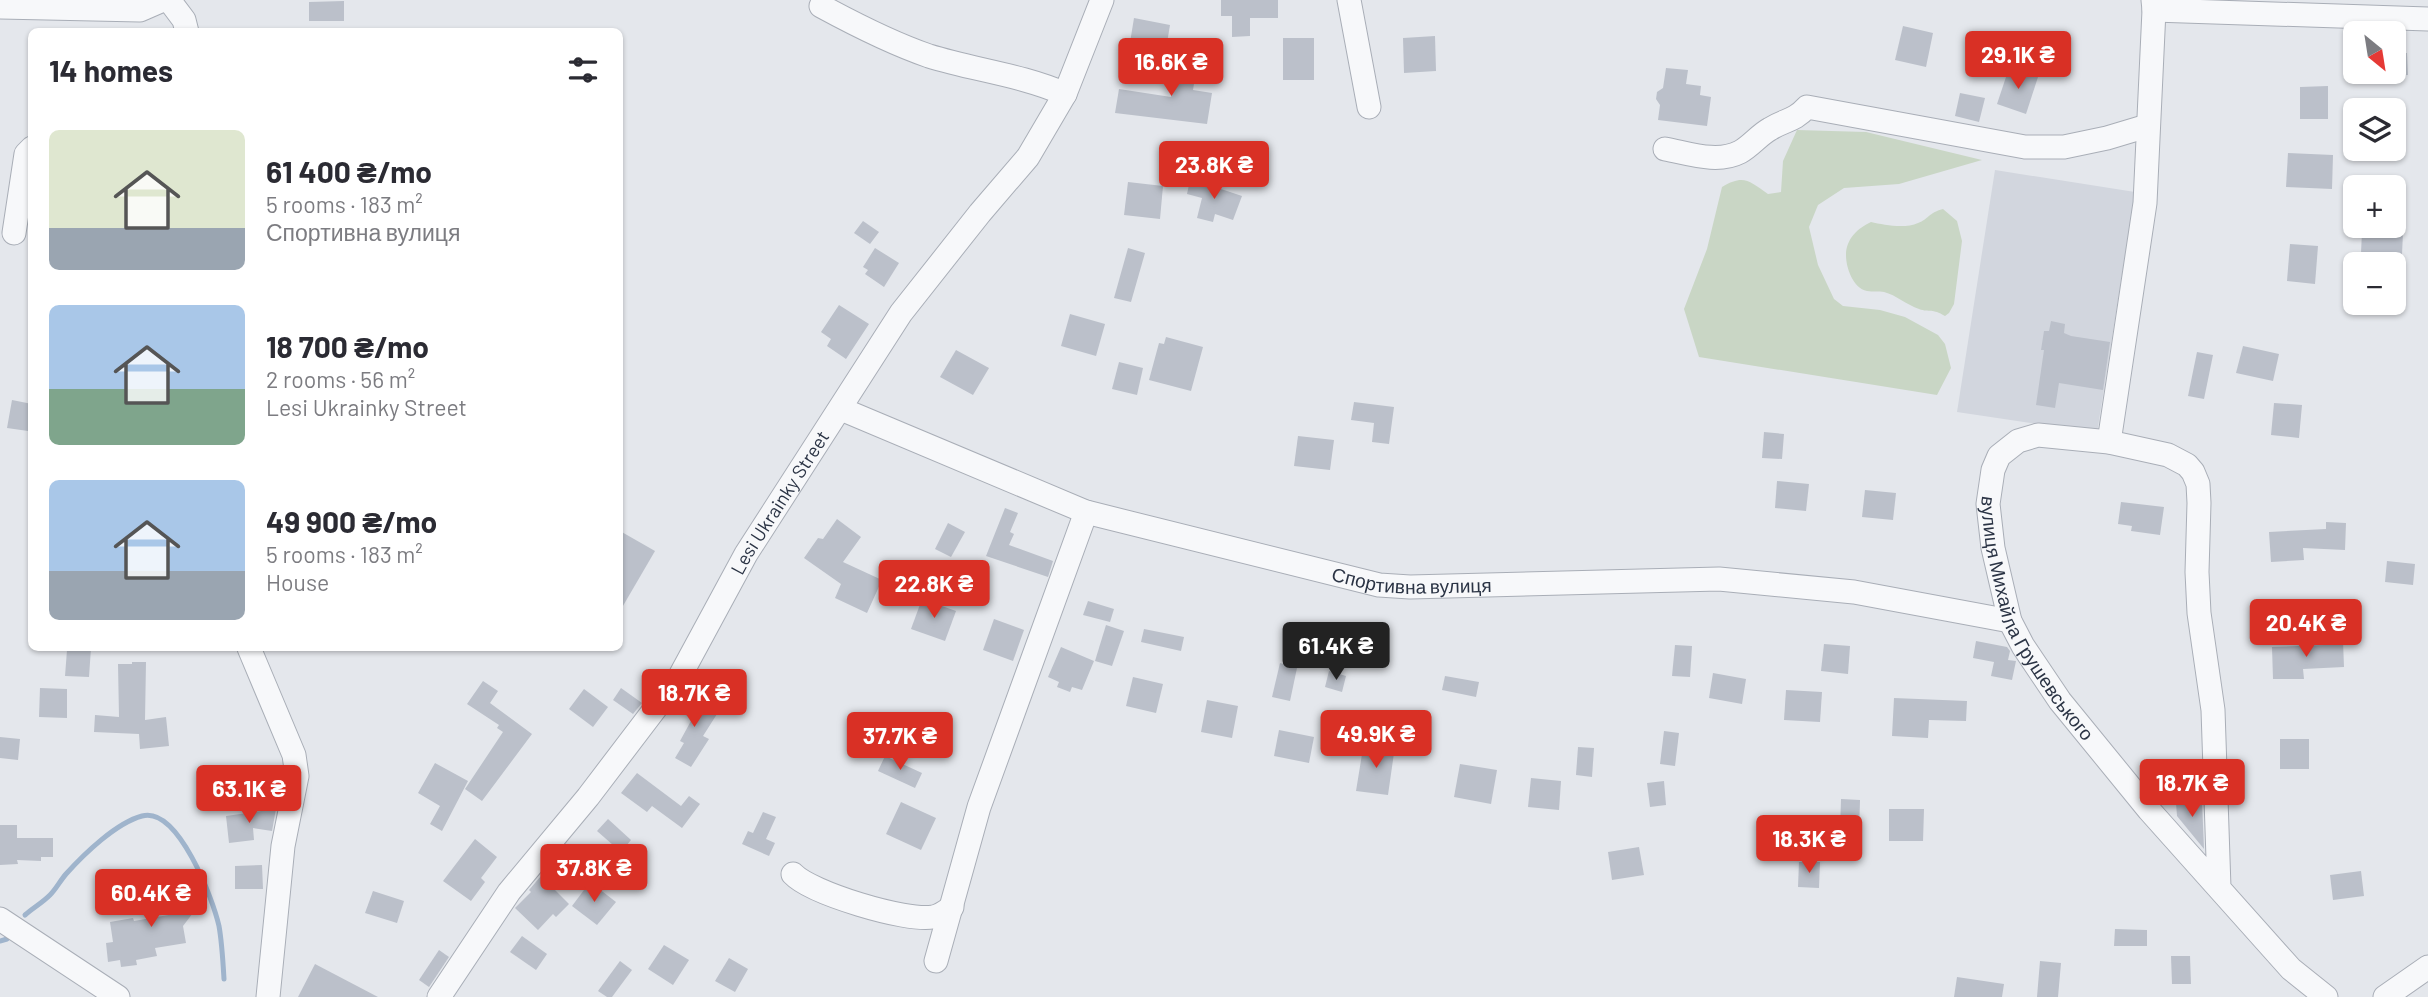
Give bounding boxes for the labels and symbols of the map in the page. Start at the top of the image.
north arrow [2343,21,2406,84]
pin: 29.1K ₴ [1953,32,2083,91]
pin: 16.6K ₴ [1106,38,1236,98]
pin: 23.8K ₴ [1149,142,1279,201]
street label: Lesi Ukrainky Street [725,426,833,578]
street label: вулиця Михайла Грушевського [1977,495,2099,744]
pin: 22.8K ₴ [869,560,999,620]
street label: Спортивна вулиця [1330,562,1492,598]
pin: 20.4K ₴ [2241,600,2371,659]
pin: 61.4K ₴ [1271,622,1401,682]
pin: 18.7K ₴ [629,670,759,729]
pin: 49.9K ₴ [1311,710,1441,770]
pin: 37.7K ₴ [835,712,965,772]
pin: 18.7K ₴ [2127,760,2257,819]
pin: 63.1K ₴ [184,766,314,825]
pin: 18.3K ₴ [1744,816,1874,875]
pin: 37.8K ₴ [529,844,659,904]
pin: 60.4K ₴ [86,870,216,929]

